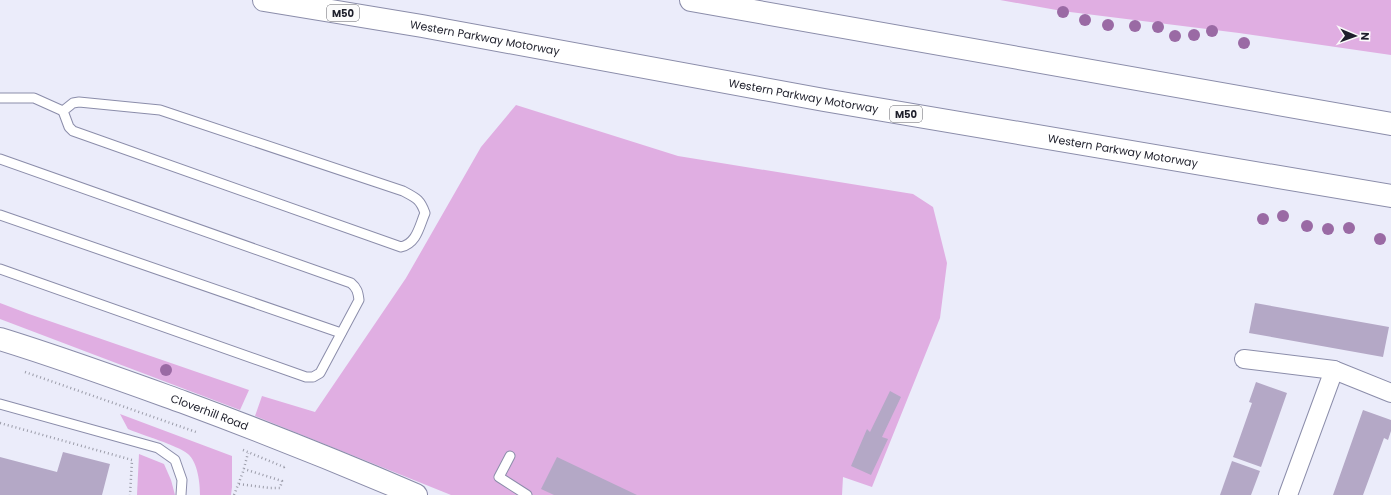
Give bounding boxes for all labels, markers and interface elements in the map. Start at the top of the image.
road number: M50 [327,5,359,21]
street label: Western Parkway Motorway [409,16,562,59]
north arrow [1335,16,1375,56]
text: N [1357,32,1373,41]
street label: Western Parkway Motorway [727,75,880,117]
road number: M50 [890,106,922,122]
street label: Western Parkway Motorway [1047,130,1200,171]
street label: Cloverhill Road [168,390,251,434]

